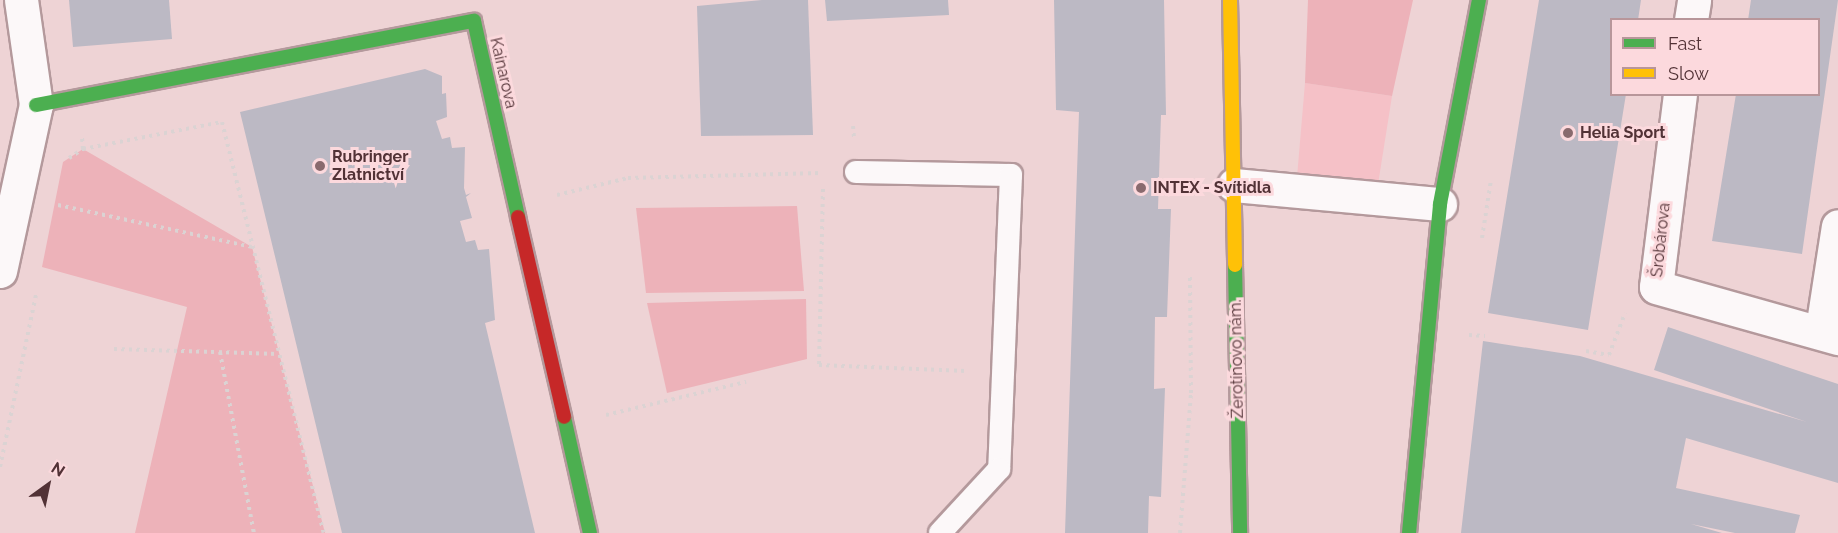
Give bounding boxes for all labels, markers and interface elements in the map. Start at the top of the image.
legend [1610,18,1820,96]
text: Fast [1668,33,1702,54]
street label: Kainarova [486,36,520,110]
text: Slow [1668,63,1709,84]
place label: Helia Sport [1580,123,1665,143]
marker: Helia Sport [1561,126,1575,140]
place label: Rubringer Zlatnictví [332,147,408,185]
marker: Rubringer Zlatnictví [313,159,327,173]
place label: INTEX - Svítidla [1153,178,1271,198]
marker: INTEX - Svítidla [1134,181,1148,195]
street label: Šrobárova [1648,202,1674,278]
street label: Žerotínovo nám. [1226,299,1248,419]
north arrow [18,455,78,515]
text: N [48,458,68,481]

